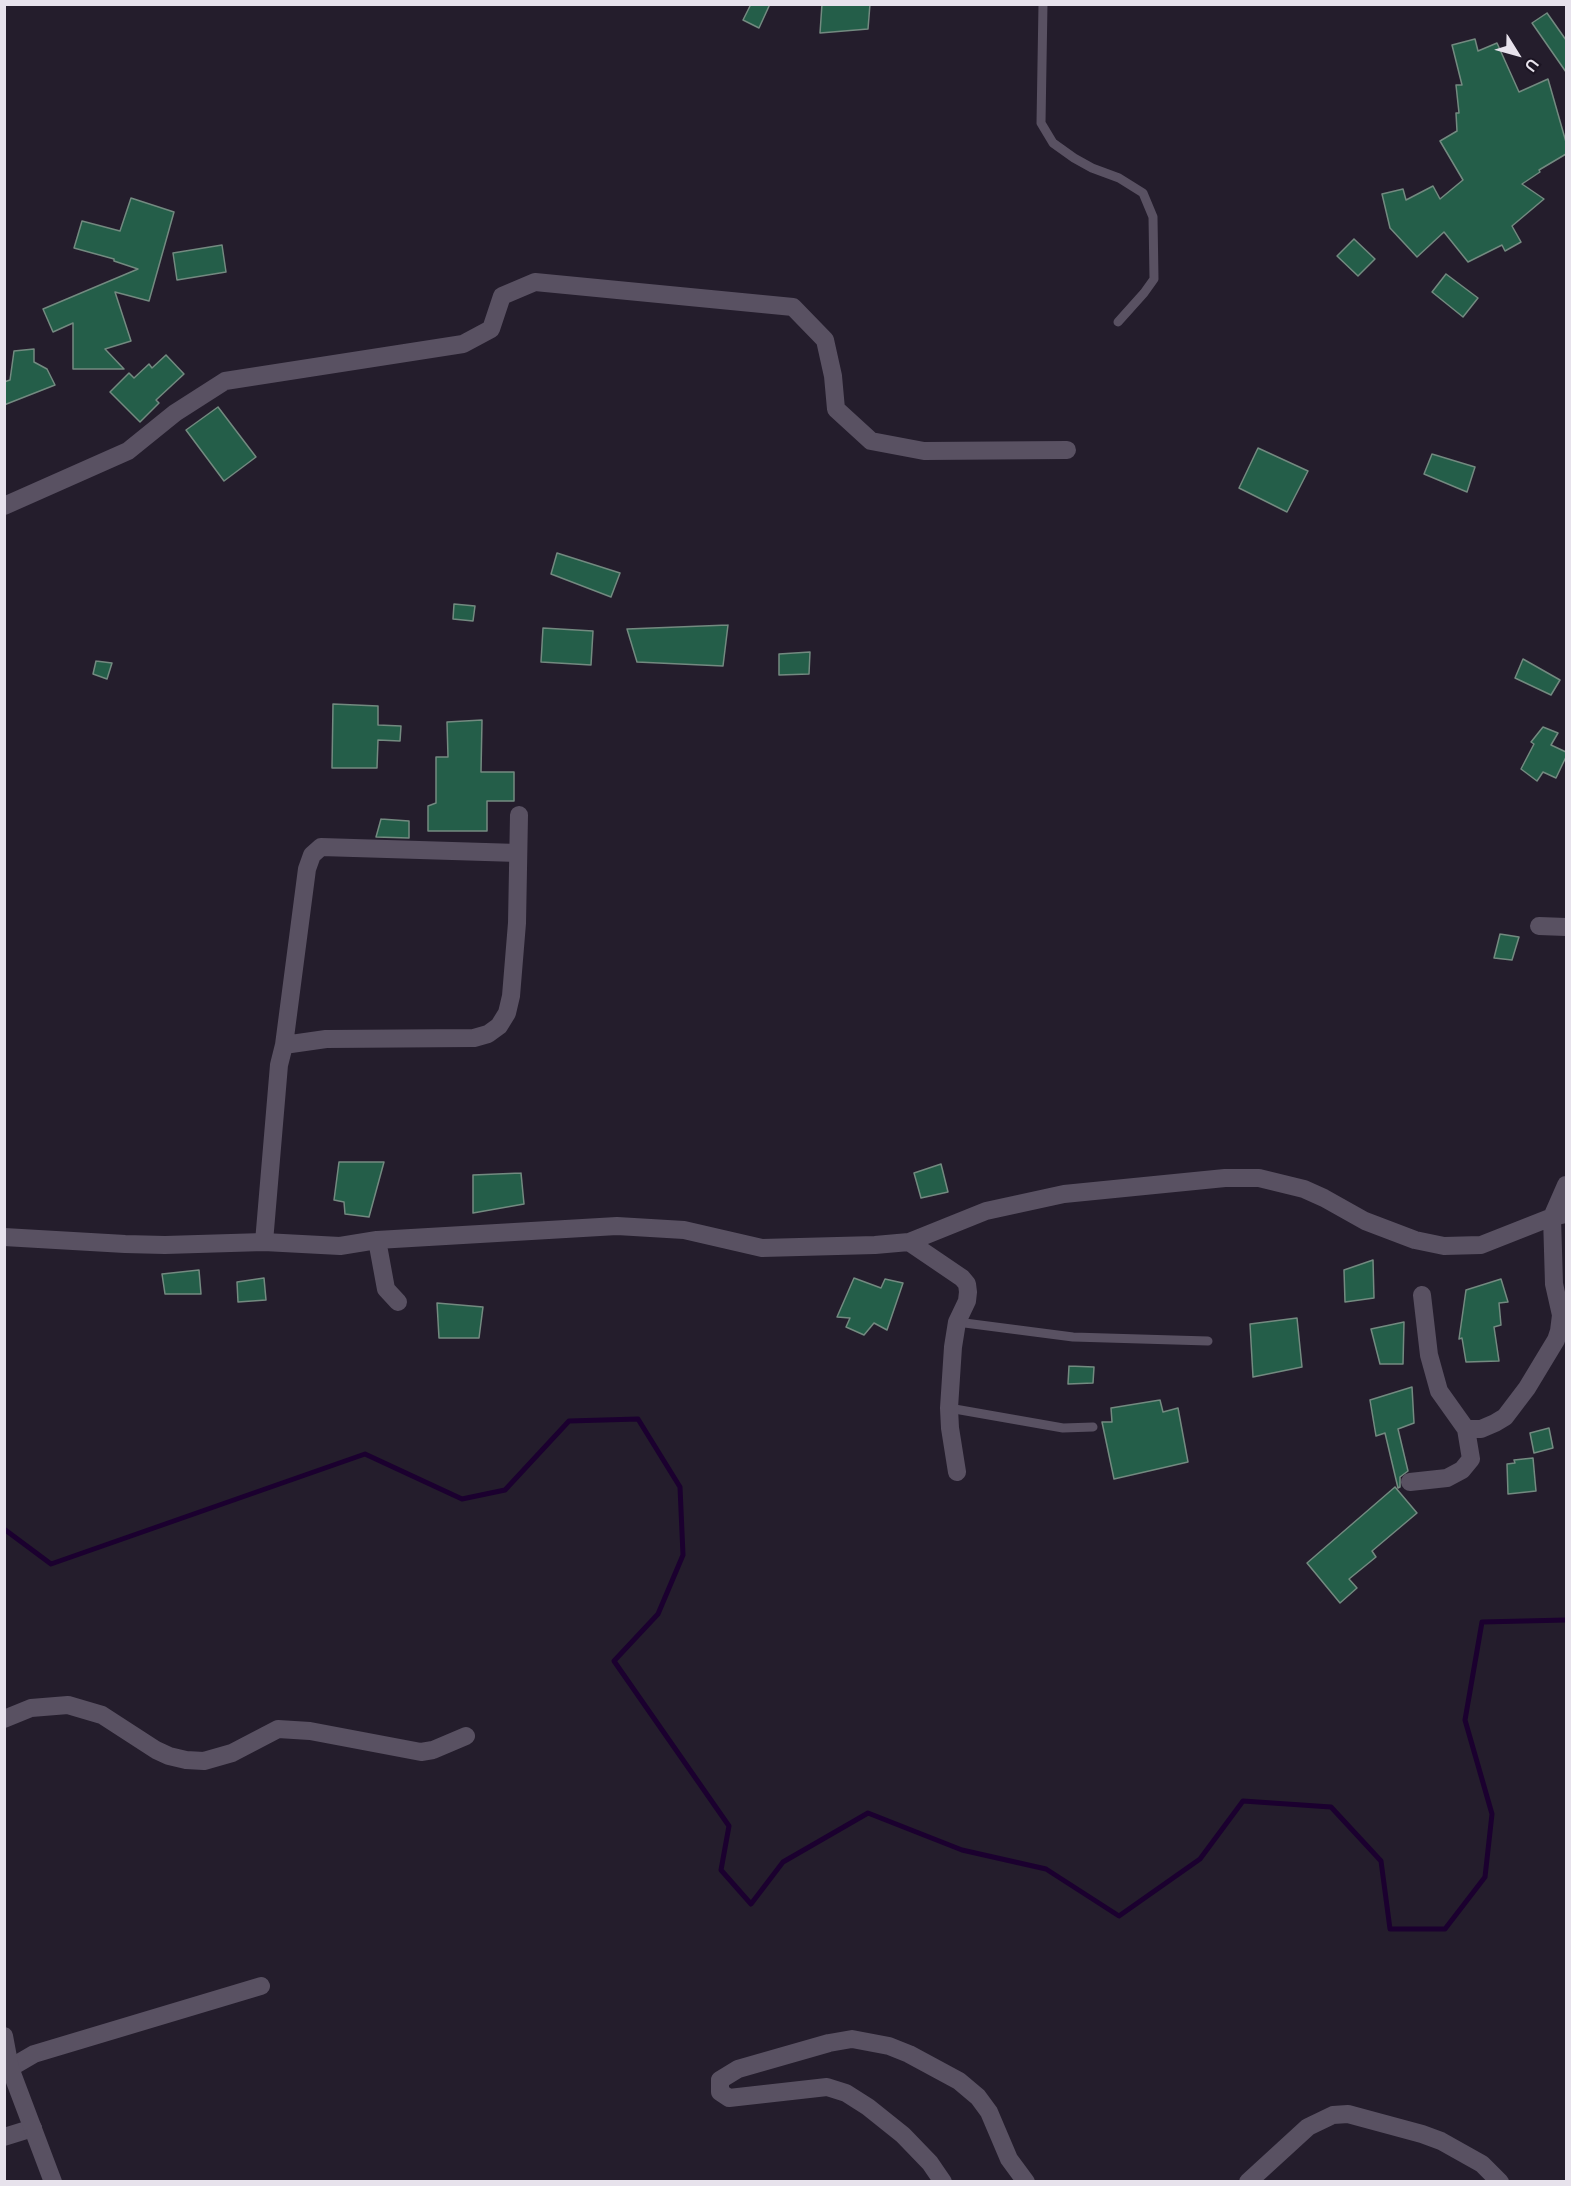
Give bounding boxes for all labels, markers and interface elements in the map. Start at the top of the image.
north arrow [1487,24,1547,84]
text: U [1521,55,1543,75]

